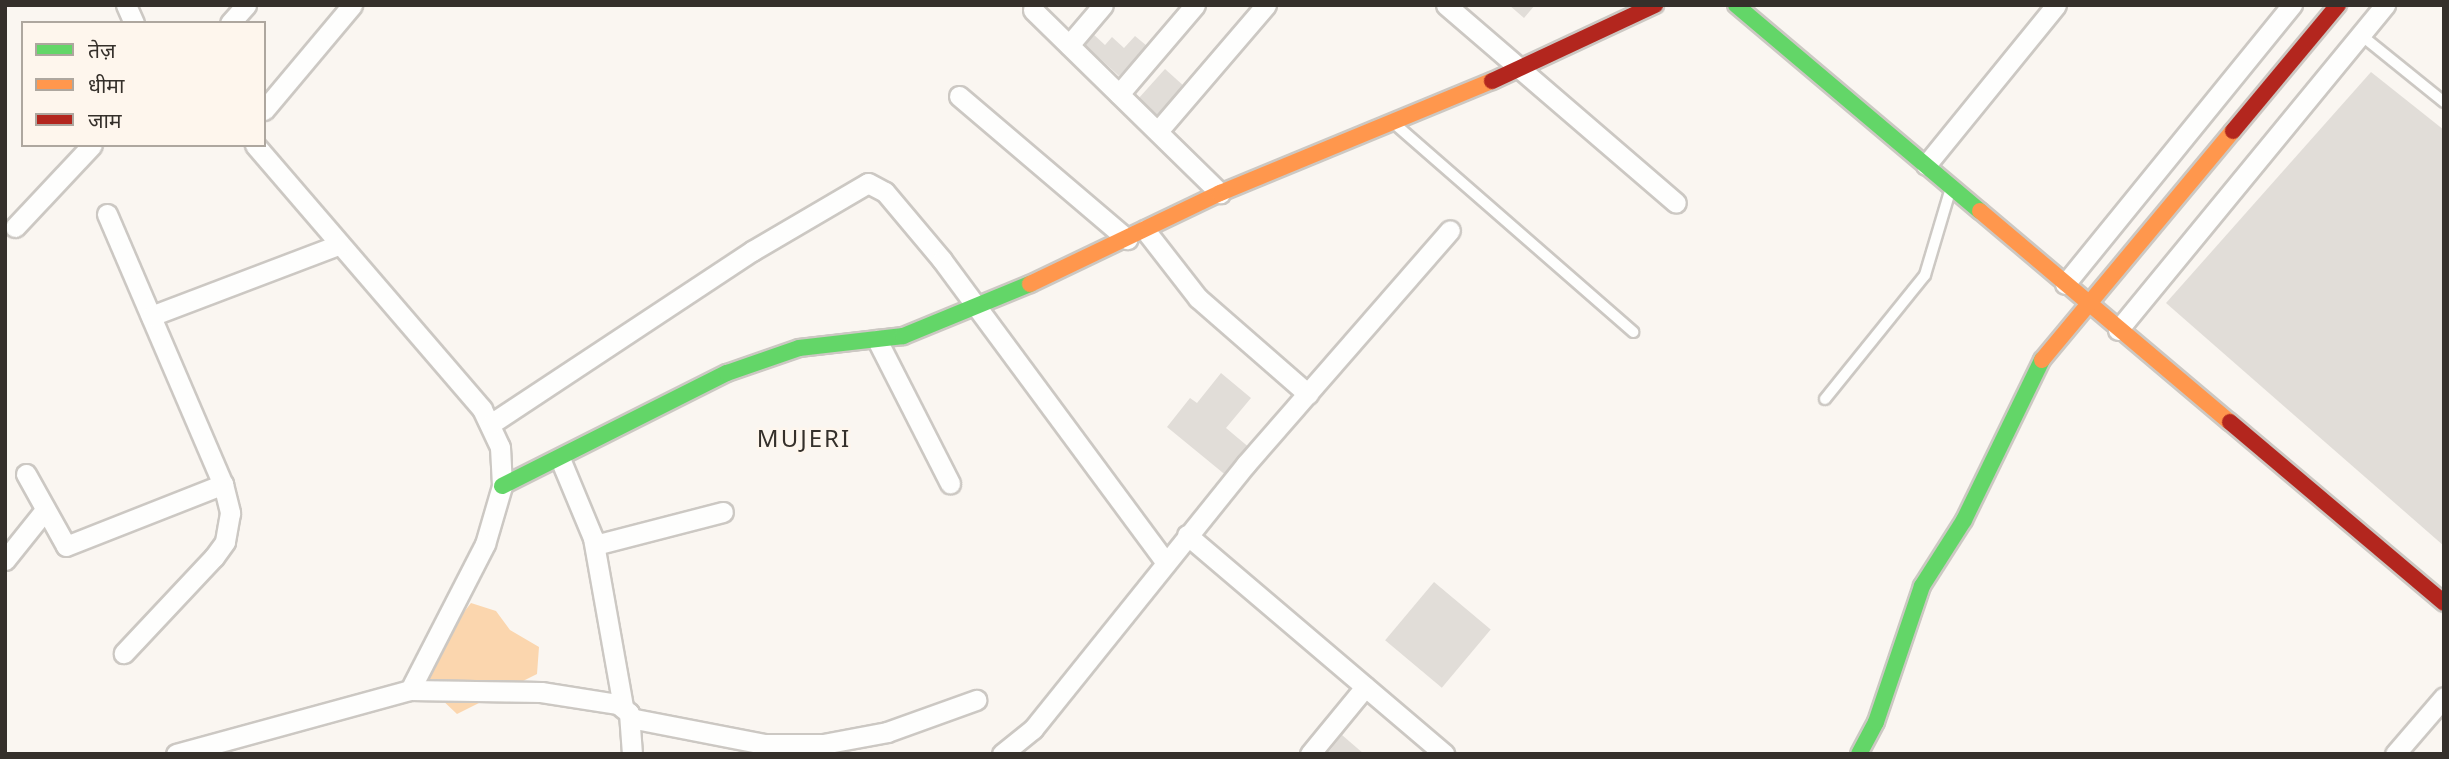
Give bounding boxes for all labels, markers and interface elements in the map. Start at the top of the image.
legend [21,21,266,147]
text: तेज़ [88,36,116,64]
text: धीमा [88,71,124,99]
text: जाम [88,106,122,134]
district label: MUJERI [758,424,850,452]

